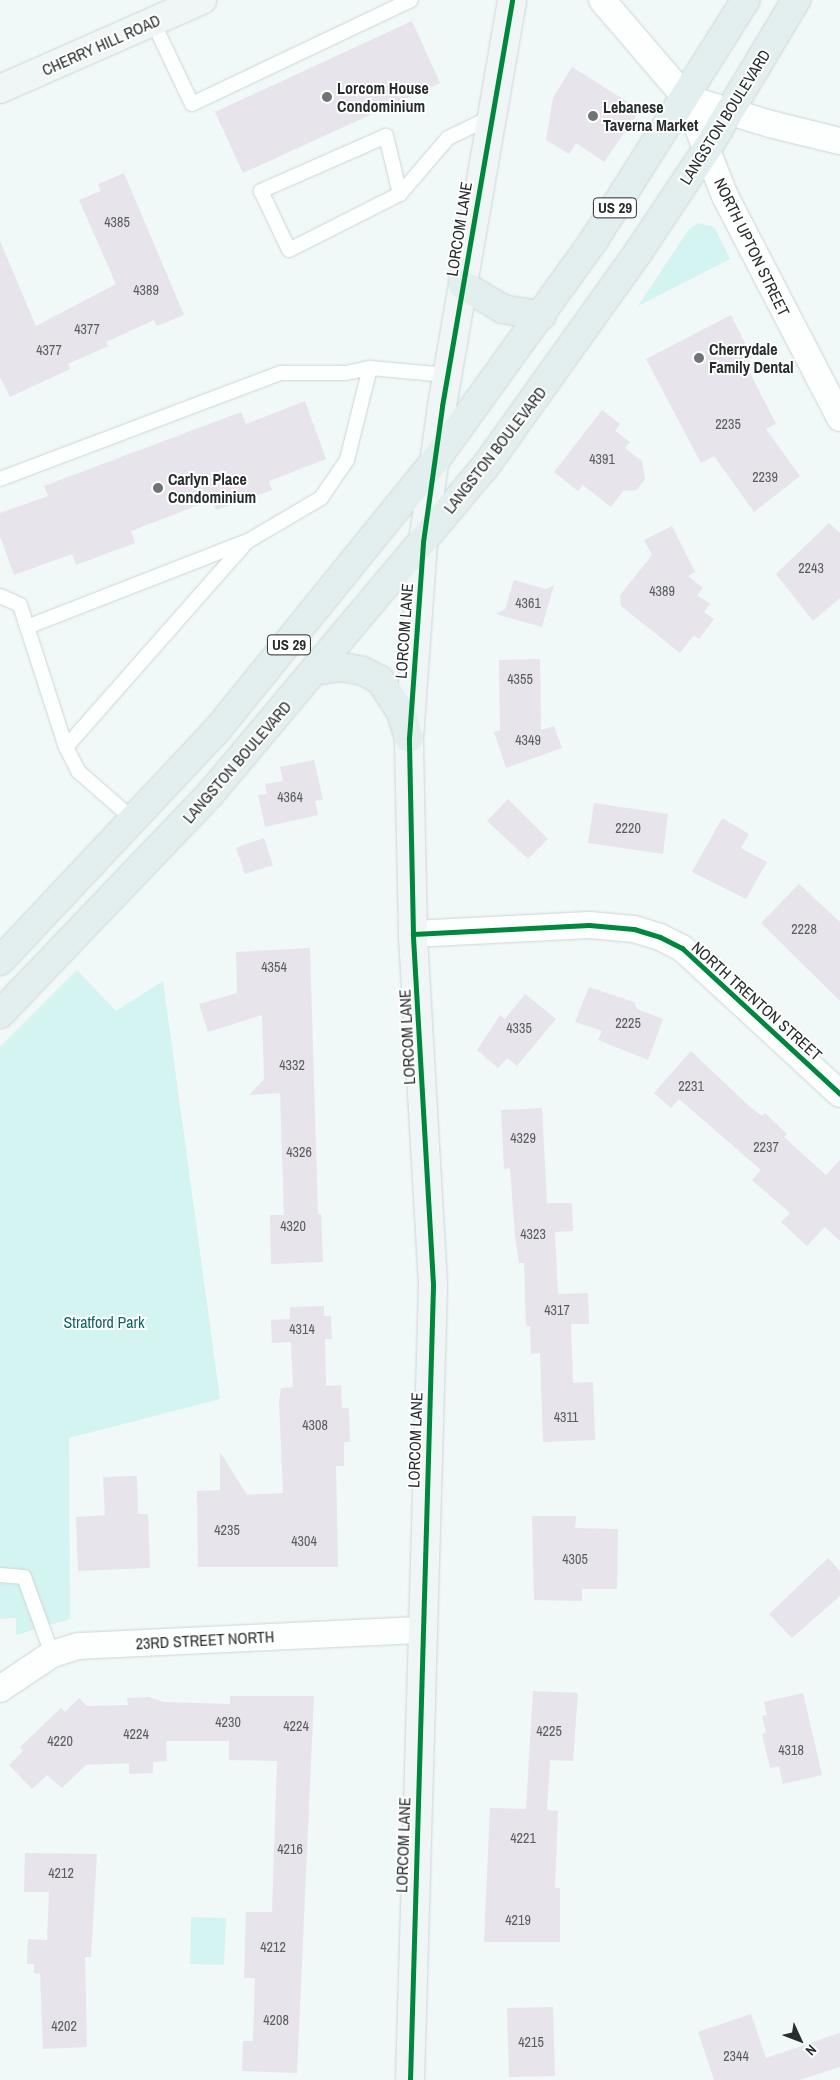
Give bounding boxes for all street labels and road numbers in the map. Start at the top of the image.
street label: CHERRY HILL ROAD [39,10,163,80]
street label: LANGSTON BOULEVARD [676,46,774,188]
street label: NORTH UPTON STREET [710,175,794,319]
street label: LORCOM LANE [442,180,476,278]
road number: US 29 [592,196,638,220]
street label: LANGSTON BOULEVARD [440,383,550,517]
street label: LORCOM LANE [391,583,417,679]
road number: US 29 [266,632,312,658]
street label: LANGSTON BOULEVARD [179,697,295,827]
street label: NORTH TRENTON STREET [688,937,826,1065]
street label: LORCOM LANE [395,989,419,1085]
street label: LORCOM LANE [404,1392,426,1488]
street label: 23RD STREET NORTH [135,1627,275,1653]
street label: LORCOM LANE [392,1797,414,1893]

